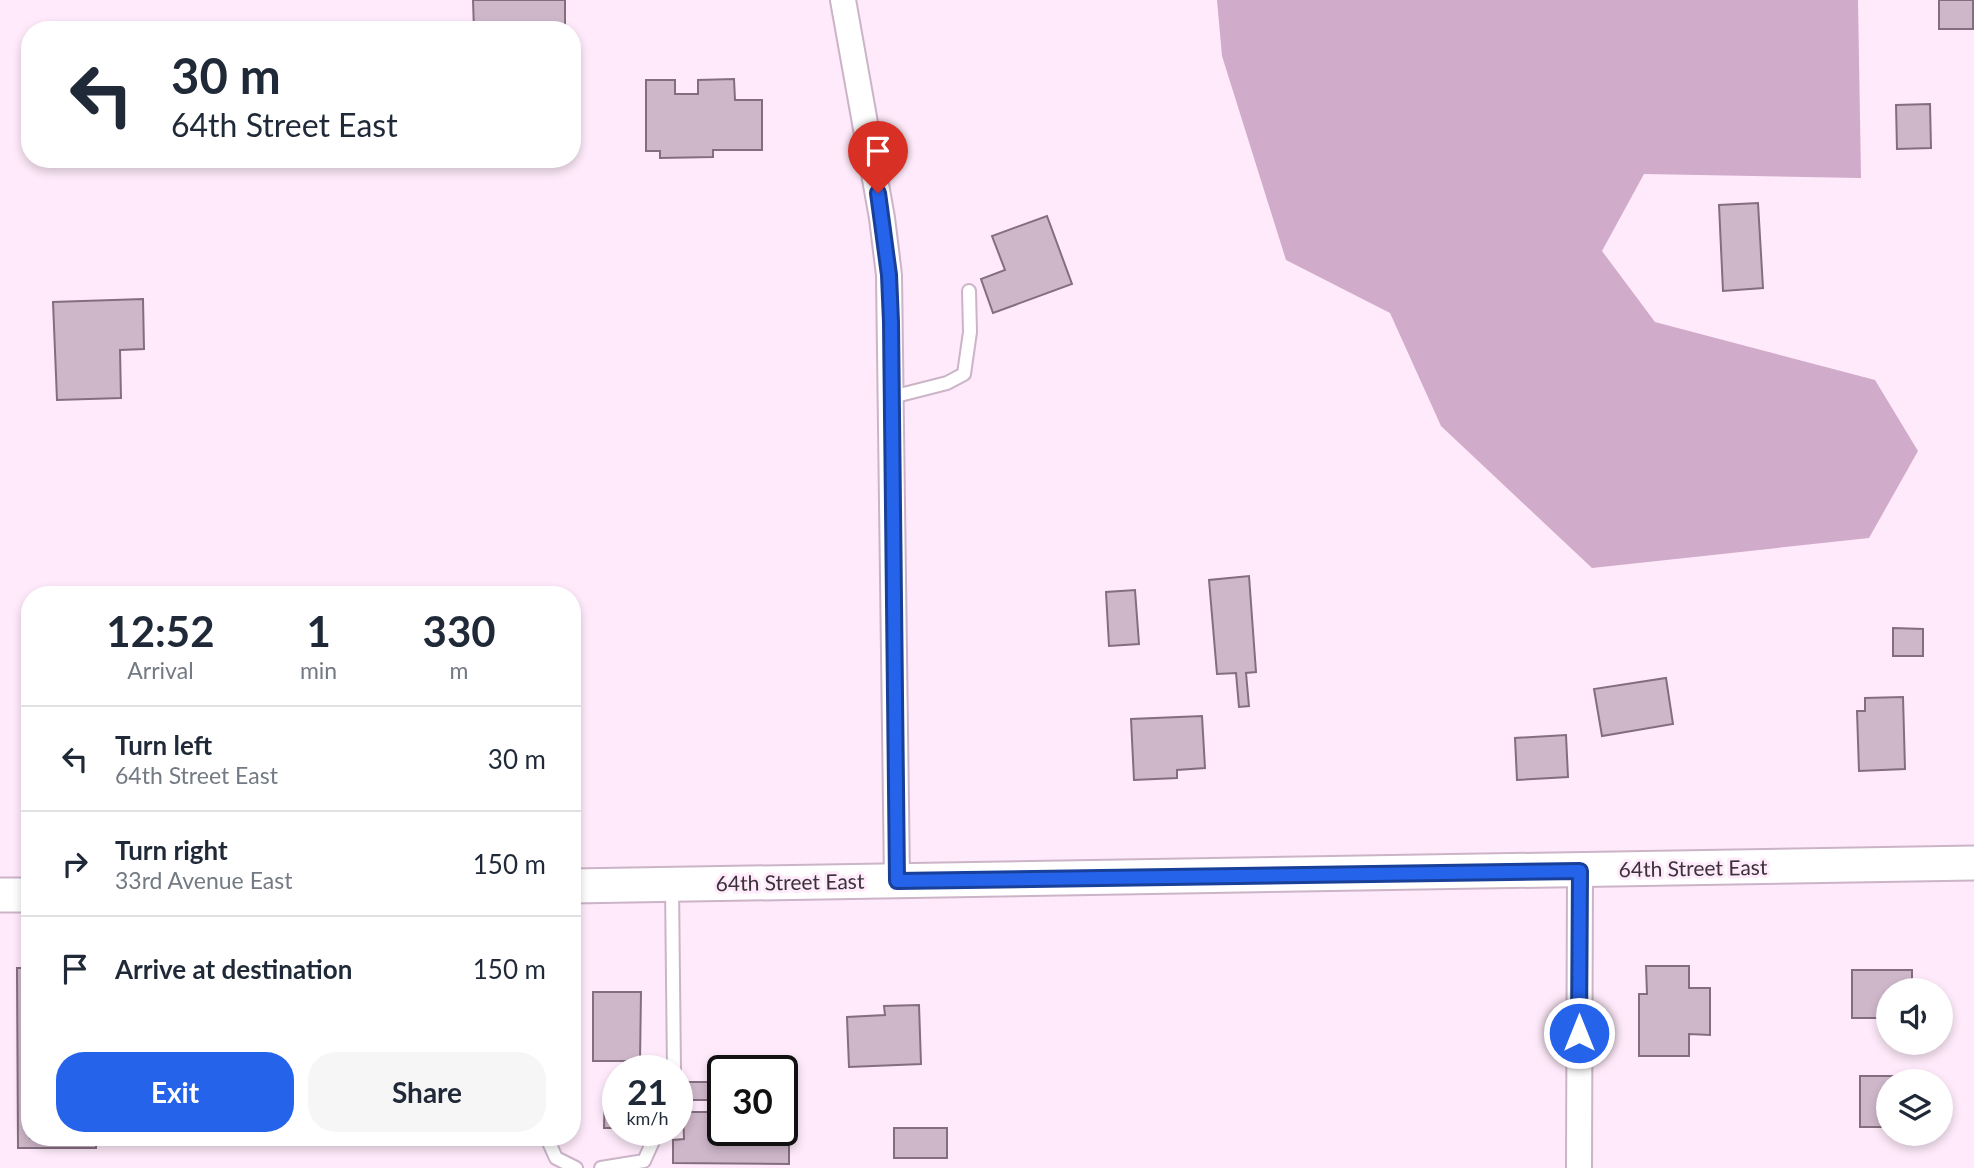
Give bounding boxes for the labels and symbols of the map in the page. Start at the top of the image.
pin [848,121,908,193]
street label: 64th Street East [1618,854,1768,881]
street label: 64th Street East [715,868,865,895]
position arrow [1542,996,1616,1070]
speed limit sign: 30 [707,1055,798,1146]

